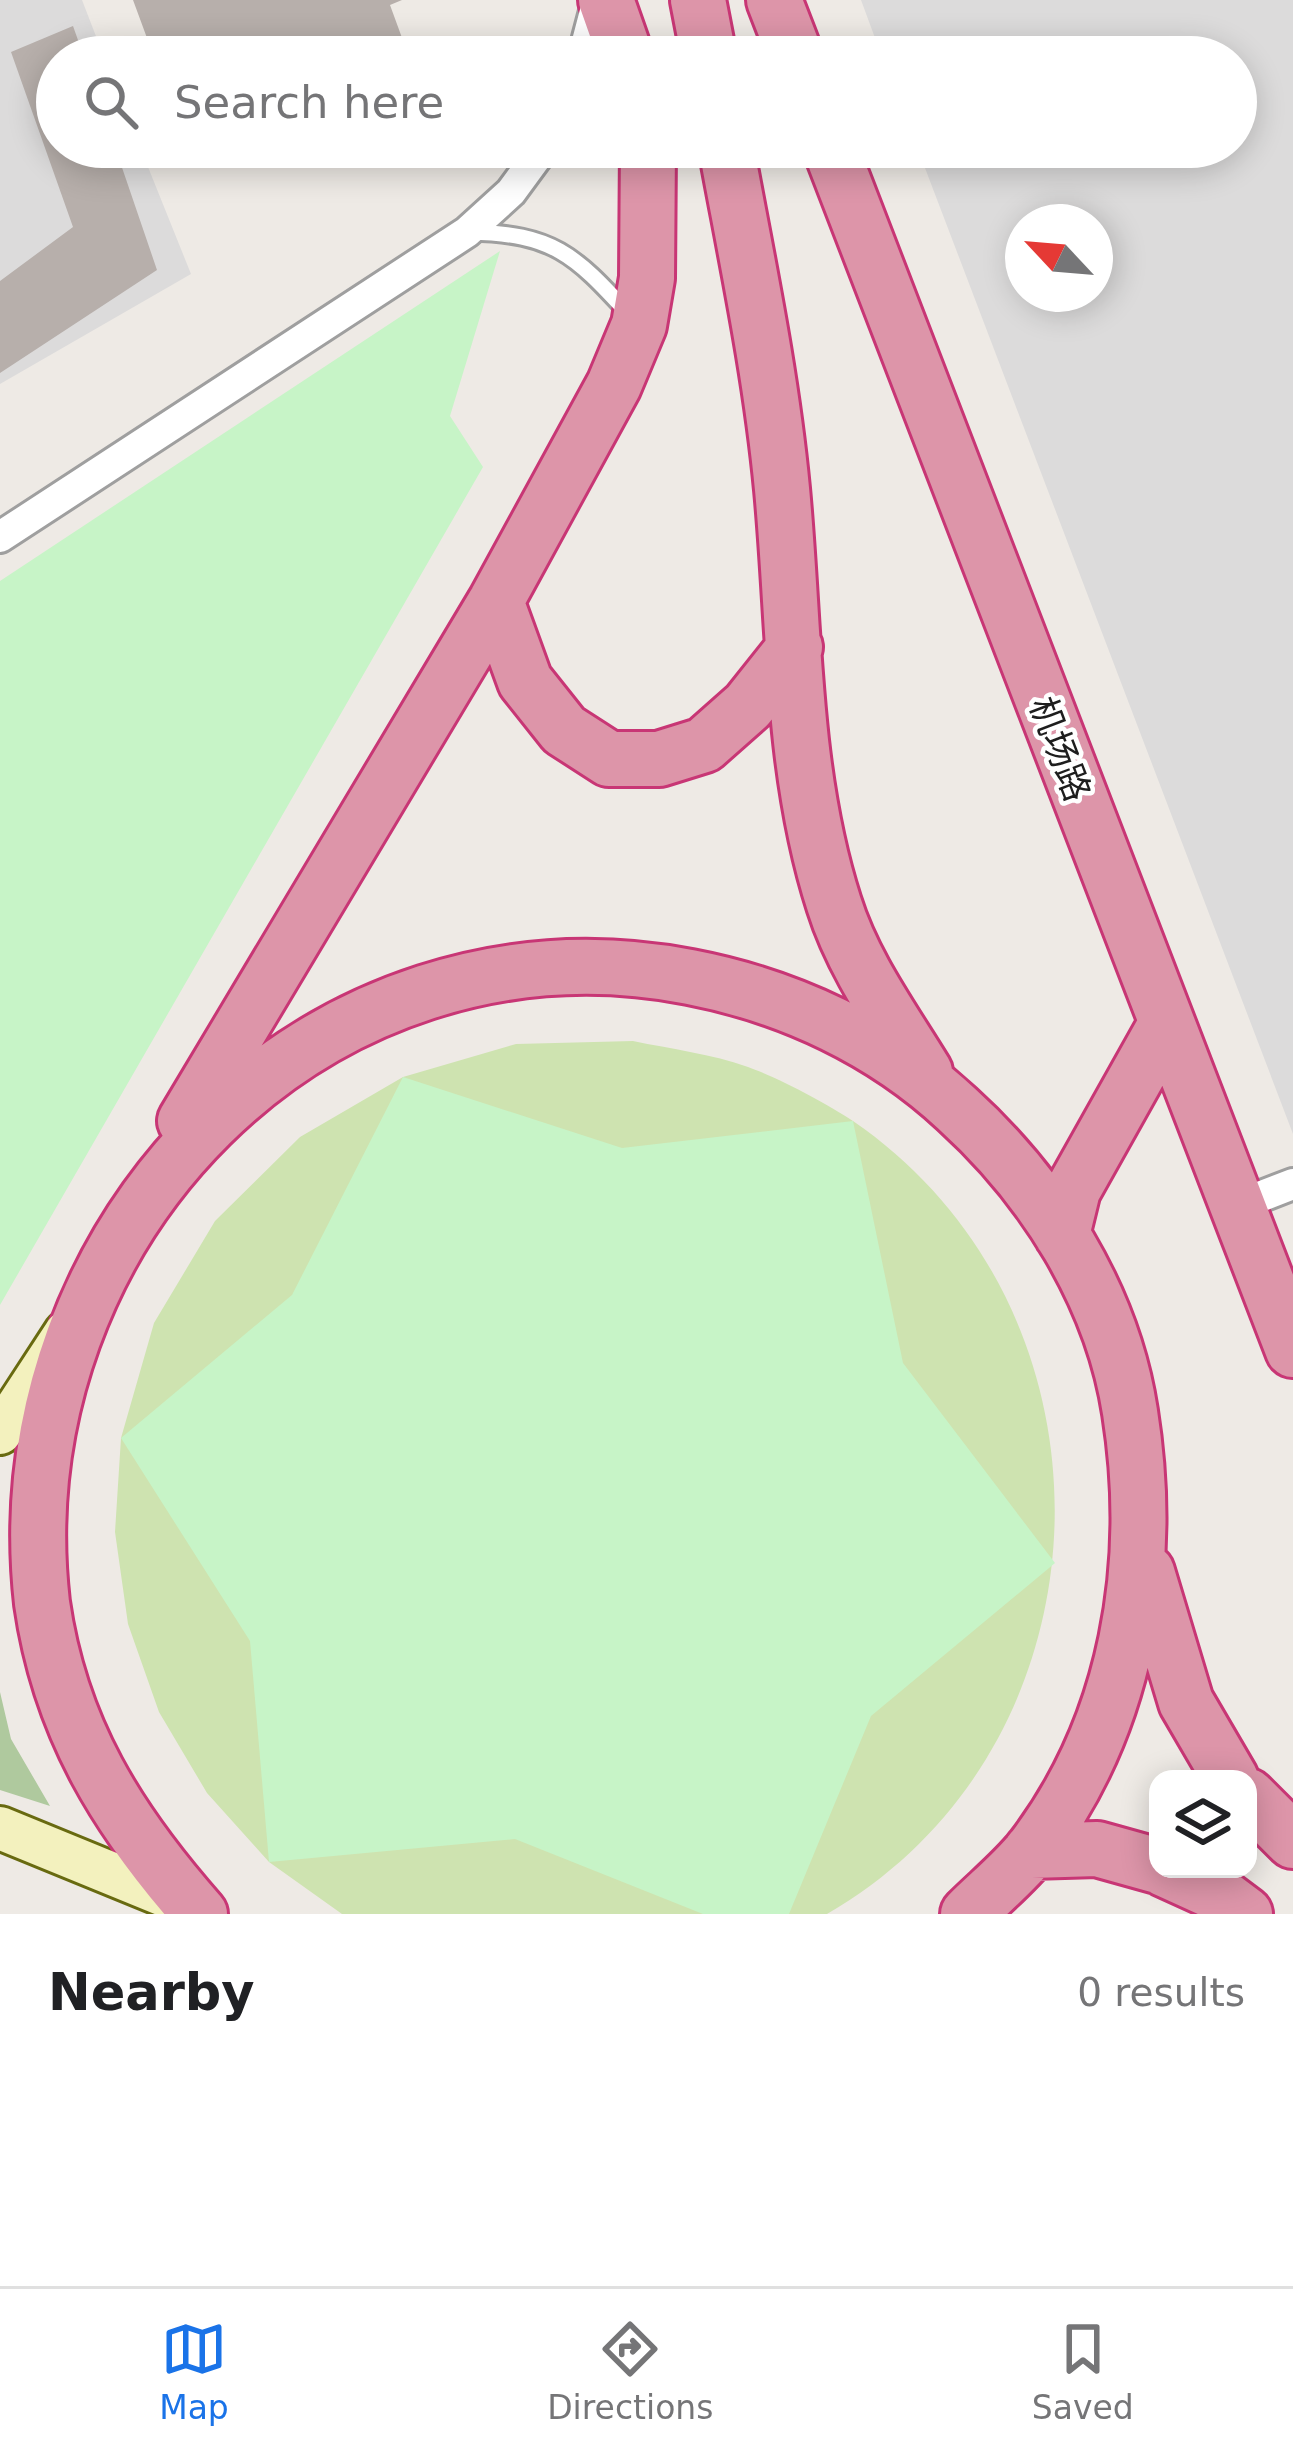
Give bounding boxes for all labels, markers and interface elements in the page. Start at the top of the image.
search box [36,36,1257,168]
icon: search [78,69,144,135]
text: Search here [174,76,444,129]
north arrow [1005,204,1113,312]
street label: 机场路 [1022,691,1098,807]
map controls [1149,1770,1257,1878]
button: layers [1149,1770,1257,1878]
text: Nearby [48,1963,255,2022]
text: 0 results [1077,1970,1245,2015]
tab: Map [159,2316,229,2427]
tab: Directions [547,2316,713,2427]
tab: Saved [1032,2316,1134,2427]

